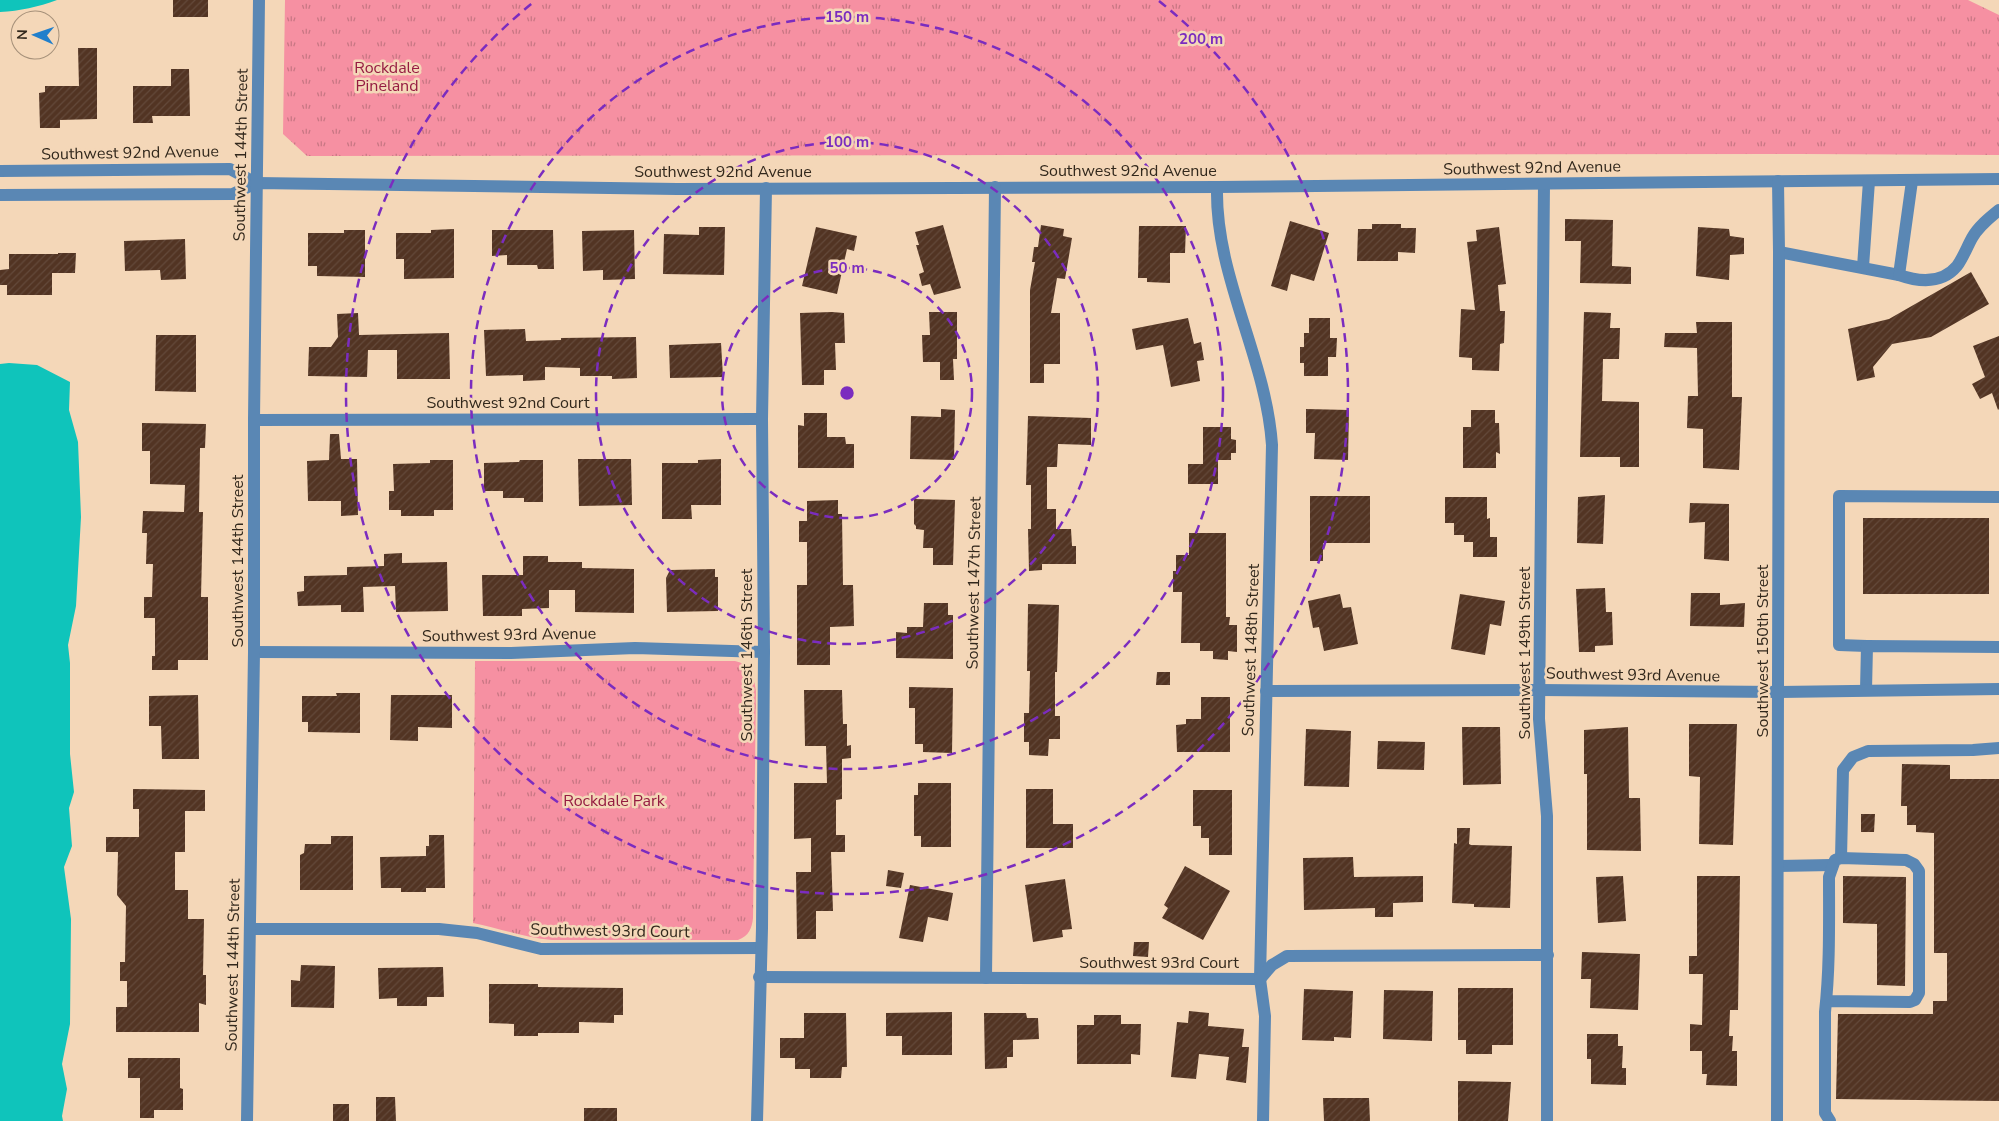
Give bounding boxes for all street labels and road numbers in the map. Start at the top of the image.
street label: Southwest 144th Street [228,68,254,242]
street label: Southwest 92nd Avenue [41,140,219,166]
street label: Southwest 92nd Avenue [1443,155,1621,181]
street label: Southwest 92nd Avenue [1039,160,1217,182]
street label: Southwest 92nd Avenue [634,161,812,183]
street label: Southwest 92nd Court [426,392,590,414]
street label: Southwest 144th Street [227,474,249,647]
street label: Southwest 147th Street [961,496,987,670]
street label: Southwest 148th Street [1237,563,1265,737]
street label: Southwest 150th Street [1752,564,1774,737]
street label: Southwest 149th Street [1514,566,1536,739]
street label: Southwest 146th Street [736,568,758,741]
street label: Southwest 93rd Avenue [422,622,596,648]
street label: Southwest 93rd Avenue [1546,662,1720,688]
street label: Southwest 144th Street [220,878,246,1052]
street label: Southwest 93rd Court [530,919,690,943]
street label: Southwest 93rd Court [1079,952,1239,974]

